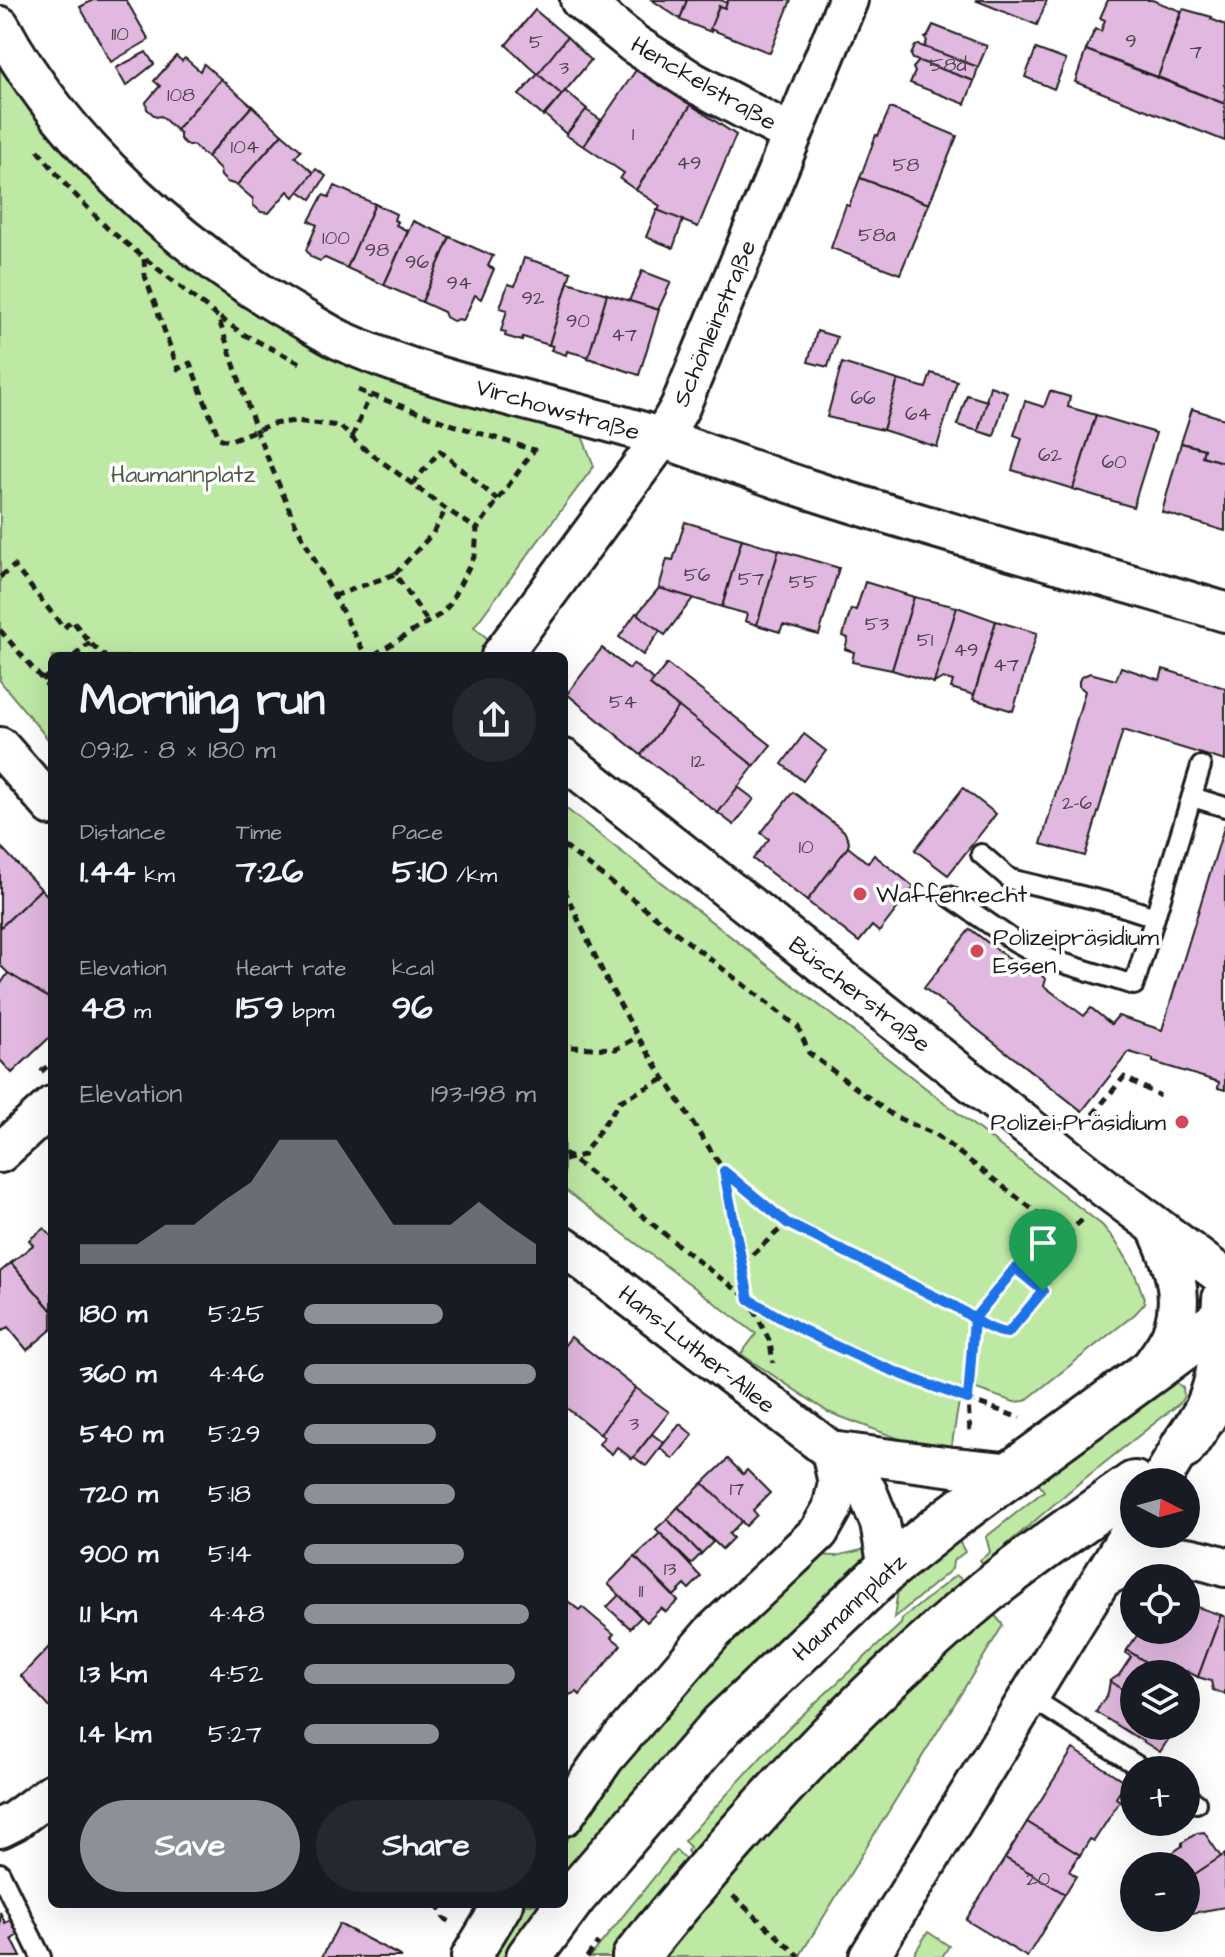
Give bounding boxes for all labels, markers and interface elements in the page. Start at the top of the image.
house number: 110 [111,20,129,48]
house number: 9 [1125,27,1137,55]
house number: 5 [529,28,543,56]
street label: Henckelstraße [624,28,783,139]
house number: 7 [1190,38,1202,66]
house number: 58d [929,51,967,79]
house number: 3 [559,54,569,82]
house number: 108 [167,81,195,109]
house number: 1 [632,120,635,148]
house number: 104 [231,133,260,161]
house number: 49 [677,149,702,177]
house number: 58 [892,151,920,179]
house number: 58a [858,221,896,249]
house number: 100 [322,224,350,252]
street label: Schönleinstraße [665,235,765,412]
house number: 98 [365,236,389,264]
house number: 96 [405,248,429,276]
house number: 94 [447,269,472,297]
house number: 92 [522,284,545,312]
house number: 90 [566,307,590,335]
house number: 47 [611,321,637,349]
street label: Virchowstraße [472,370,644,450]
house number: 66 [850,384,876,412]
house number: 64 [905,400,931,428]
house number: 62 [1038,441,1063,469]
house number: 60 [1101,448,1127,476]
park label: Haumannplatz [111,458,255,492]
house number: 56 [684,561,711,589]
house number: 57 [738,565,764,593]
house number: 55 [789,568,817,596]
house number: 53 [865,610,889,638]
house number: 51 [917,626,934,654]
house number: 49 [954,636,979,664]
house number: 47 [993,651,1019,679]
text: Morning run [80,671,325,732]
button: share [452,678,536,762]
house number: 54 [609,688,637,716]
text: 09:12 · 8 × 180 m [80,732,275,768]
house number: 12 [691,747,706,775]
house number: 2-6 [1062,789,1093,817]
text: Distance [80,817,166,848]
text: Time [236,817,282,848]
text: Pace [392,817,443,848]
house number: 10 [798,833,814,861]
text: 1.44 [80,848,135,896]
text: 7:26 [236,848,303,896]
text: 5:10 [392,848,448,896]
text: km [135,860,175,891]
text: /km [448,860,497,891]
place label: Waffenrecht [876,878,1028,912]
marker: Waffenrecht [851,885,869,903]
place label: Polizeipräsidium Essen [993,921,1159,983]
street label: Büscherstraße [781,928,938,1061]
marker: Polizeipräsidium Essen [968,942,986,960]
text: Elevation [80,953,167,984]
text: Heart rate [236,953,346,984]
text: kcal [392,953,434,984]
text: 48 [80,984,125,1032]
text: 159 [236,984,284,1032]
text: 96 [392,984,433,1032]
text: m [125,996,151,1027]
text: bpm [284,996,334,1027]
text: Elevation [80,1076,182,1112]
text: 193–198 m [431,1076,536,1112]
place label: Polizei-Präsidium [991,1106,1166,1140]
marker: Polizei-Präsidium [1173,1113,1191,1131]
pin [1009,1209,1077,1291]
icon: arrive [1021,1221,1065,1265]
street label: Hans-Luther-Allee [611,1278,782,1422]
text: 180 m [80,1296,147,1332]
text: 5:25 [208,1296,264,1332]
text: 360 m [80,1356,157,1392]
text: 4:46 [208,1356,264,1392]
house number: 3 [629,1410,639,1438]
text: 540 m [80,1416,163,1452]
text: 5:29 [208,1416,260,1452]
north arrow [1120,1468,1200,1548]
map controls [1120,1468,1200,1932]
house number: 17 [730,1475,744,1503]
text: 720 m [80,1476,158,1512]
text: 5:18 [208,1476,251,1512]
text: 900 m [80,1536,158,1572]
text: 5:14 [208,1536,252,1572]
street label: Haumannplatz [785,1546,914,1670]
house number: 13 [664,1555,676,1583]
button: locate [1120,1564,1200,1644]
house number: 11 [638,1577,644,1605]
text: 1.1 km [80,1596,137,1632]
text: 4:48 [208,1596,265,1632]
text: 1.3 km [80,1656,147,1692]
text: 4:52 [208,1656,263,1692]
button: layers [1120,1660,1200,1740]
text: 1.4 km [80,1716,151,1752]
text: 5:27 [208,1716,262,1752]
button: + [1120,1756,1200,1836]
button: Save [80,1800,300,1892]
button: Share [316,1800,536,1892]
button: − [1120,1852,1200,1932]
house number: 20 [1026,1865,1050,1893]

